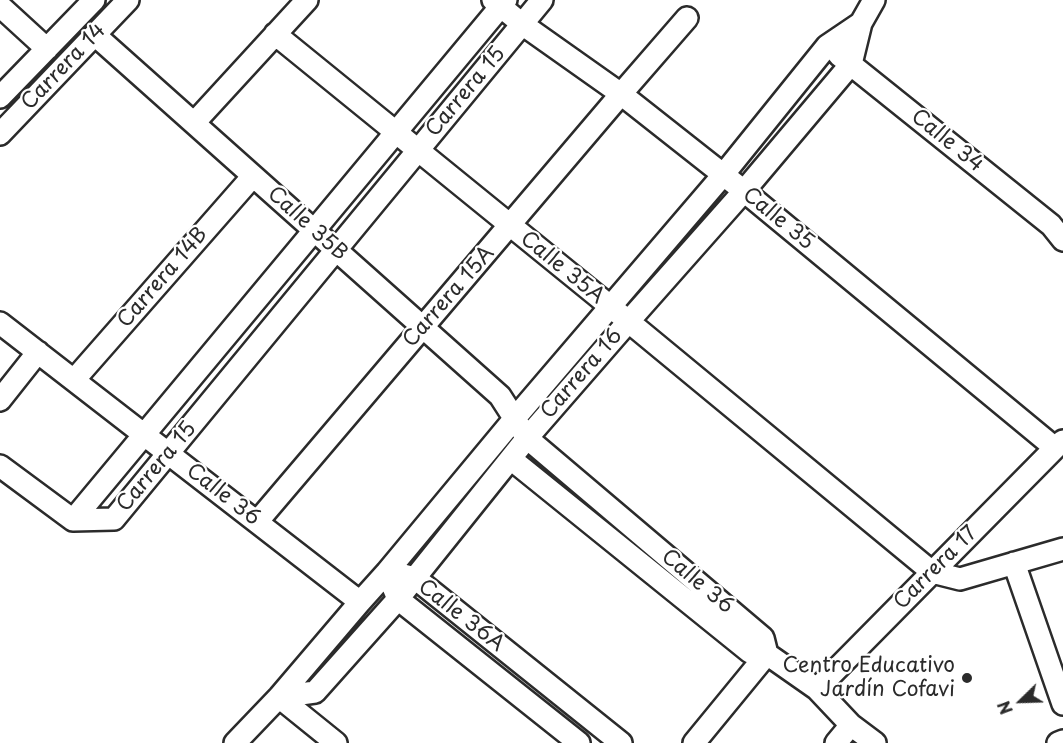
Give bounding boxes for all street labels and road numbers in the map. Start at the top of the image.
street label: Carrera 14 [17,19,111,115]
street label: Carrera 15 [421,42,511,142]
street label: Calle 34 [906,104,988,178]
street label: Calle 35B [262,182,352,266]
street label: Calle 35 [737,183,819,255]
street label: Carrera 14B [113,223,213,333]
street label: Calle 35A [515,227,609,309]
street label: Carrera 15A [398,241,500,353]
street label: Carrera 16 [536,324,628,424]
street label: Carrera 15 [112,417,202,517]
street label: Calle 36 [181,458,265,532]
street label: Carrera 17 [889,521,983,615]
street label: Calle 36 [656,545,738,619]
street label: Calle 36A [413,575,509,657]

